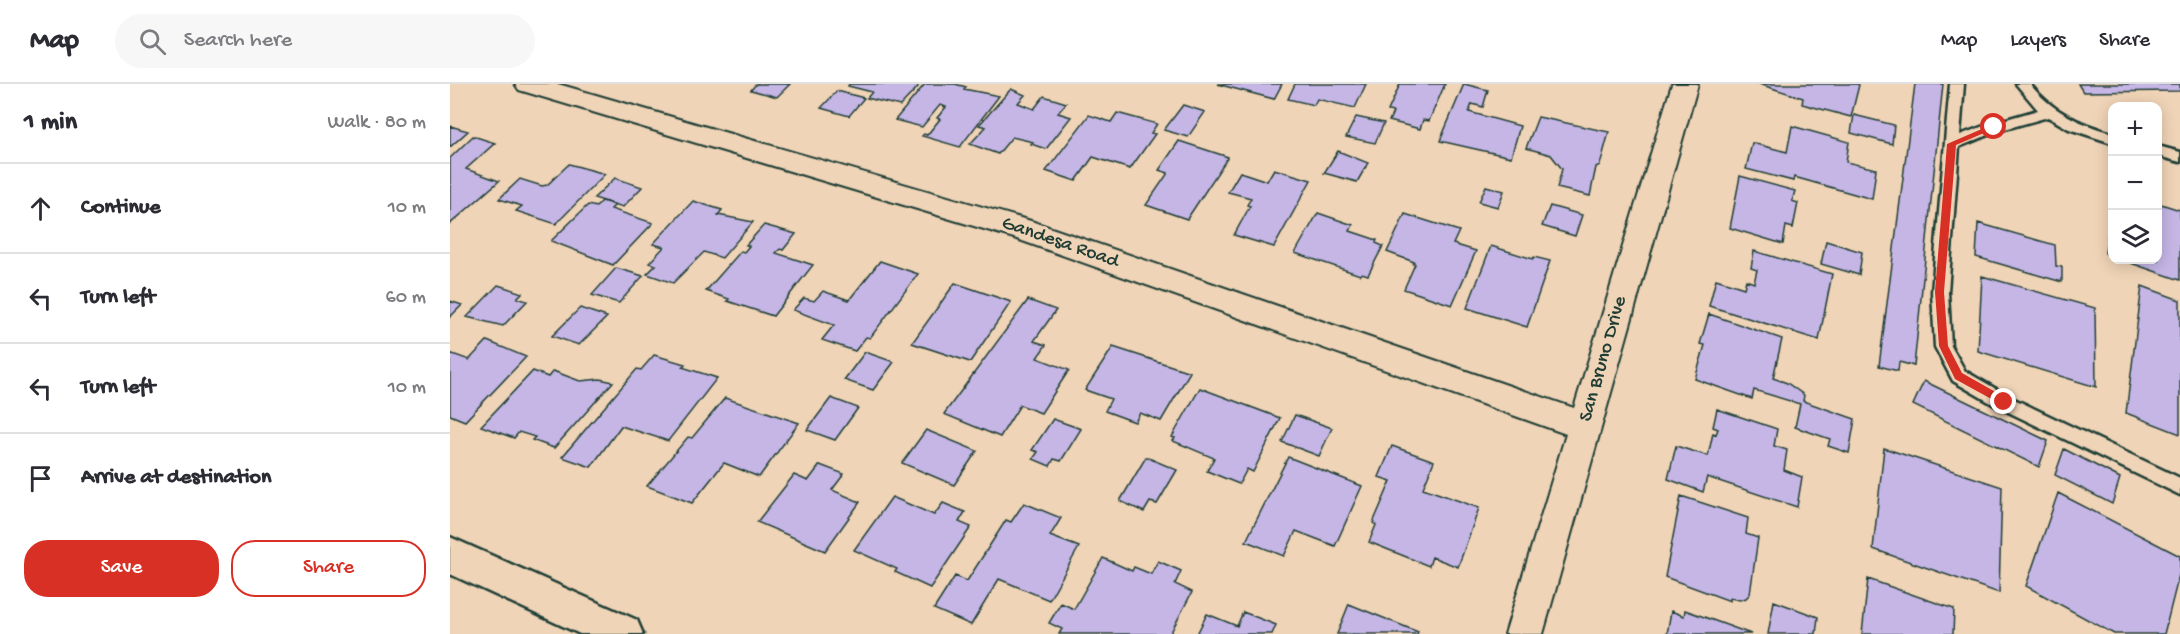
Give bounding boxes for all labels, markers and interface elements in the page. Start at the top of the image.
search box [115,14,535,68]
text: Map [30,25,79,58]
icon: search [136,25,169,58]
text: Search here [184,28,292,54]
text: Map [1941,29,1977,54]
text: Layers [2010,29,2066,54]
text: Share [2099,29,2150,54]
map controls [2108,102,2162,264]
button: + [2108,102,2162,156]
text: 1 min [24,108,77,139]
text: Walk · 80 m [328,112,426,135]
route start [1980,113,2006,139]
button: − [2108,156,2162,210]
icon: ahead [24,192,57,225]
text: Continue [81,195,161,221]
text: 10 m [388,197,426,220]
button: layers [2108,210,2162,264]
street label: Gandesa Road [999,212,1124,274]
icon: left [24,282,57,315]
text: Turn left [81,285,155,311]
text: 60 m [386,287,426,310]
street label: San Bruno Drive [1575,293,1633,424]
icon: left [24,372,57,405]
text: Turn left [81,375,155,401]
text: 10 m [388,377,426,400]
route end [1990,388,2016,414]
icon: arrive [24,462,57,495]
text: Arrive at destination [81,465,271,491]
button: Save [24,540,219,597]
button: Share [231,540,426,597]

